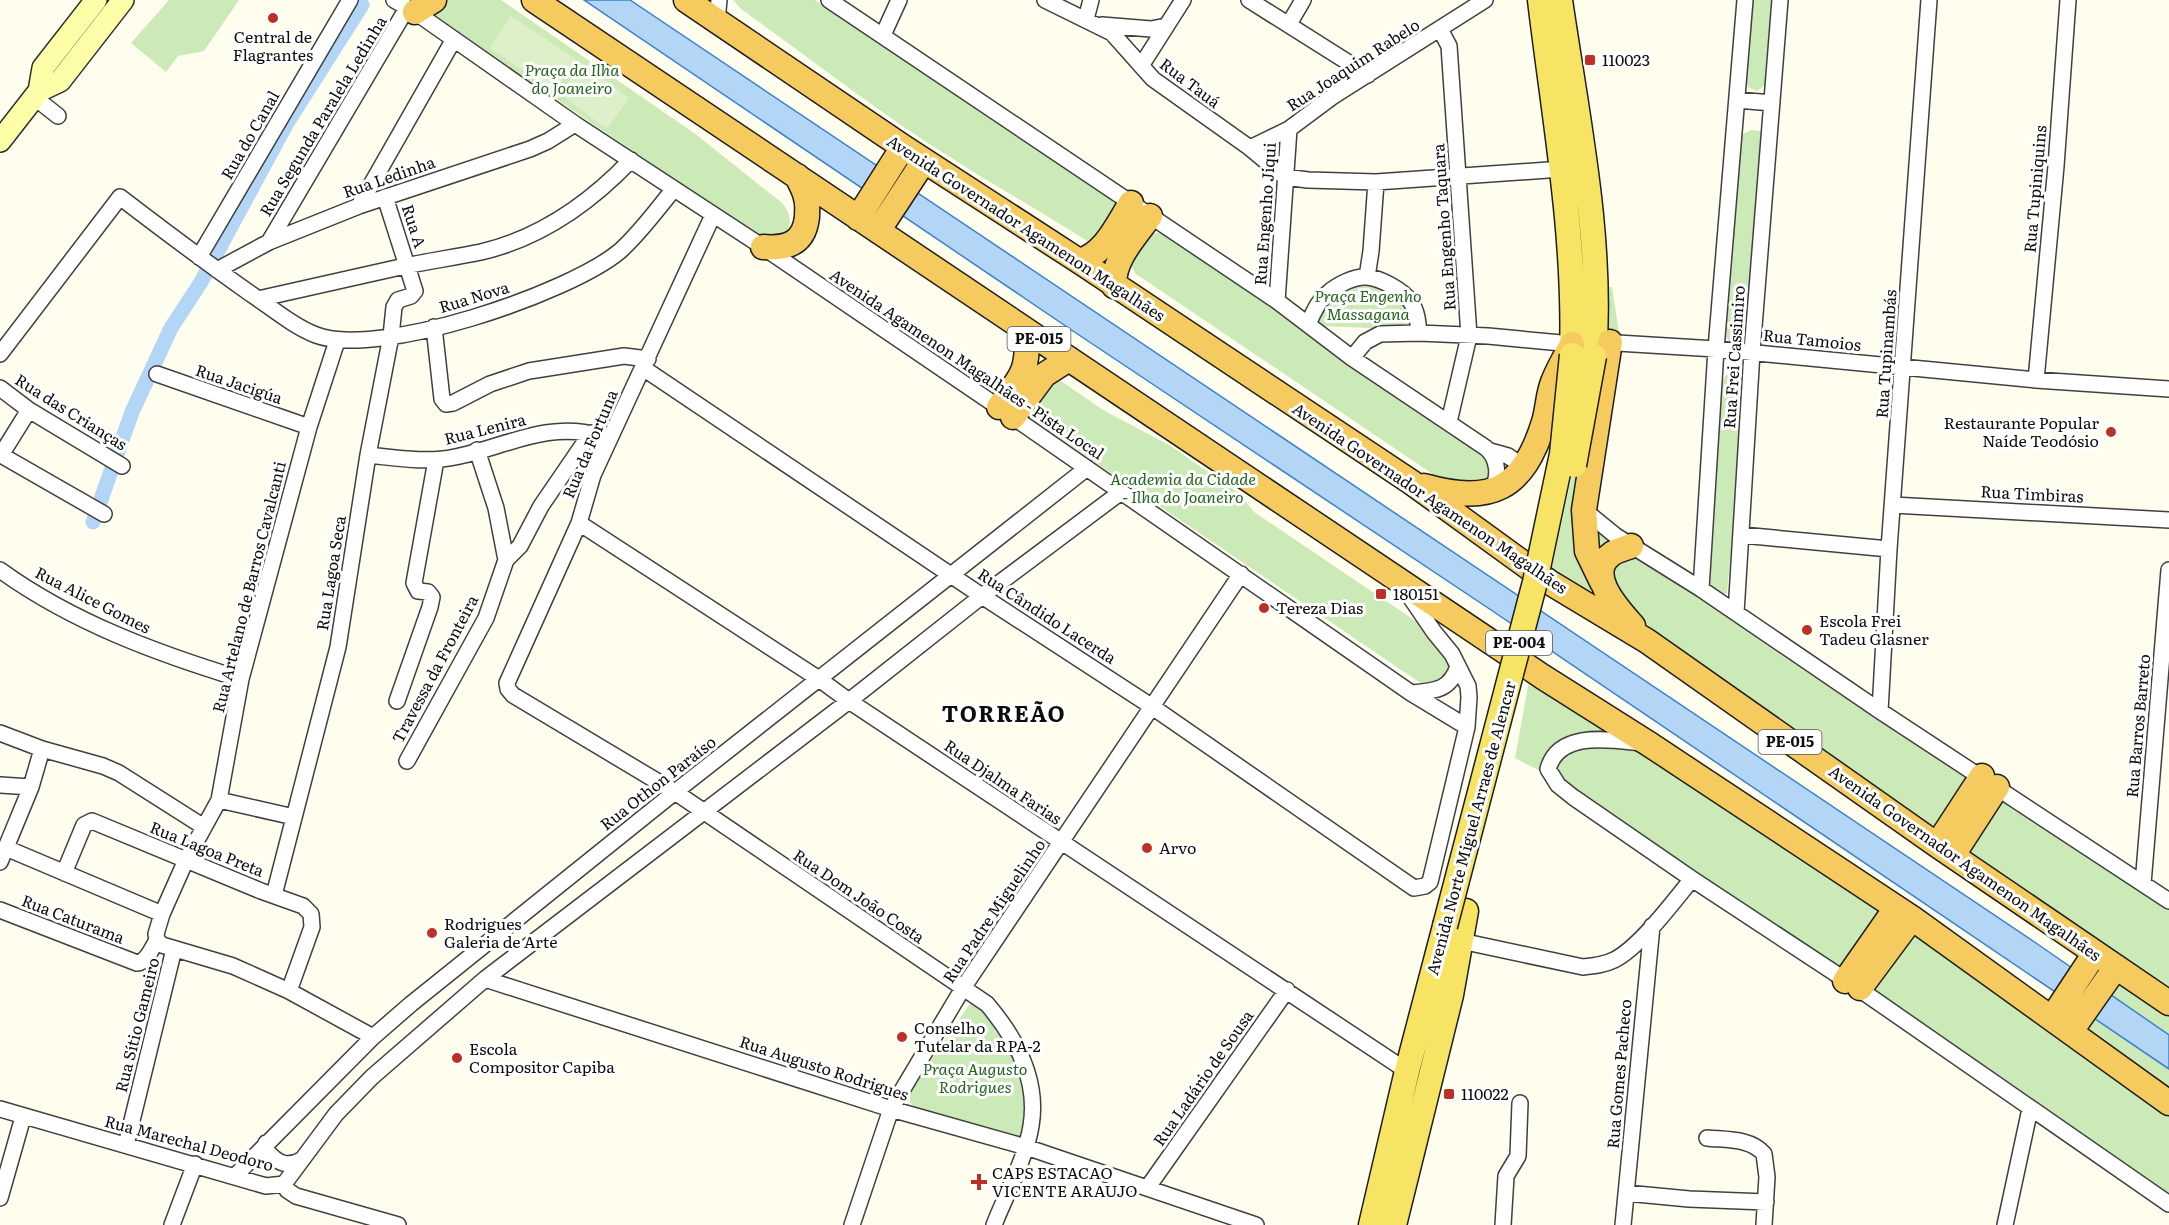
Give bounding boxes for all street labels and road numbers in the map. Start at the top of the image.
street label: Rua Segunda Paralela Ledinha [253,10,392,220]
street label: Rua Joaquim Rabelo [1281,12,1424,116]
street label: Rua Tauá [1155,51,1226,113]
street label: Rua do Canal [214,86,284,183]
street label: Rua Tupiniquins [2016,124,2052,254]
street label: Avenida Governador Agamenon Magalhães [883,128,1170,326]
street label: Rua Engenho Jiqui [1247,142,1281,286]
street label: Rua Engenho Taquara [1425,142,1461,311]
street label: Rua Ledinha [339,149,438,203]
street label: Rua A [397,201,433,251]
street label: Avenida Agamenon Magalhães - Pista Local [826,262,1110,464]
street label: Rua Nova [436,274,512,318]
street label: Rua Frei Cassimiro [1716,285,1750,429]
street label: Rua Tupinambás [1869,289,1901,419]
street label: Rua Tamoios [1762,322,1862,356]
road number: PE-015 [1008,327,1070,351]
street label: Rua Jacigúa [193,357,286,409]
street label: Rua das Crianças [11,367,132,455]
street label: Rua da Fortuna [555,385,623,502]
street label: Avenida Governador Agamenon Magalhães [1288,396,1573,599]
street label: Rua Lenira [441,406,528,450]
street label: Rua Artelano de Barros Cavalcanti [205,459,291,715]
street label: Rua Timbiras [1980,478,2084,508]
street label: Rua Lagoa Seca [309,513,351,632]
street label: Rua Alice Gomes [32,560,155,639]
street label: Rua Cândido Lacerda [974,561,1122,669]
street label: Travessa da Fronteira [385,590,483,747]
road number: PE-004 [1486,631,1552,655]
street label: Rua Barros Barreto [2119,653,2155,799]
street label: Avenida Norte Miguel Arraes de Alencar [1419,678,1521,977]
street label: Rua Othon Paraíso [594,729,720,835]
road number: PE-015 [1758,730,1822,754]
street label: Rua Djalma Farias [940,733,1067,830]
street label: Avenida Governador Agamenon Magalhães [1825,758,2107,966]
street label: Rua Lagoa Preta [147,814,269,882]
street label: Rua Padre Miguelinho [936,834,1050,987]
street label: Rua Dom João Costa [789,842,930,948]
street label: Rua Caturama [18,887,129,949]
street label: Rua Sítio Gameiro [108,955,164,1095]
street label: Rua Gomes Pacheco [1600,998,1637,1150]
street label: Rua Ladário de Sousa [1146,1004,1258,1150]
street label: Rua Augusto Rodrigues [737,1028,912,1106]
street label: Rua Marechal Deodoro [102,1108,276,1176]

